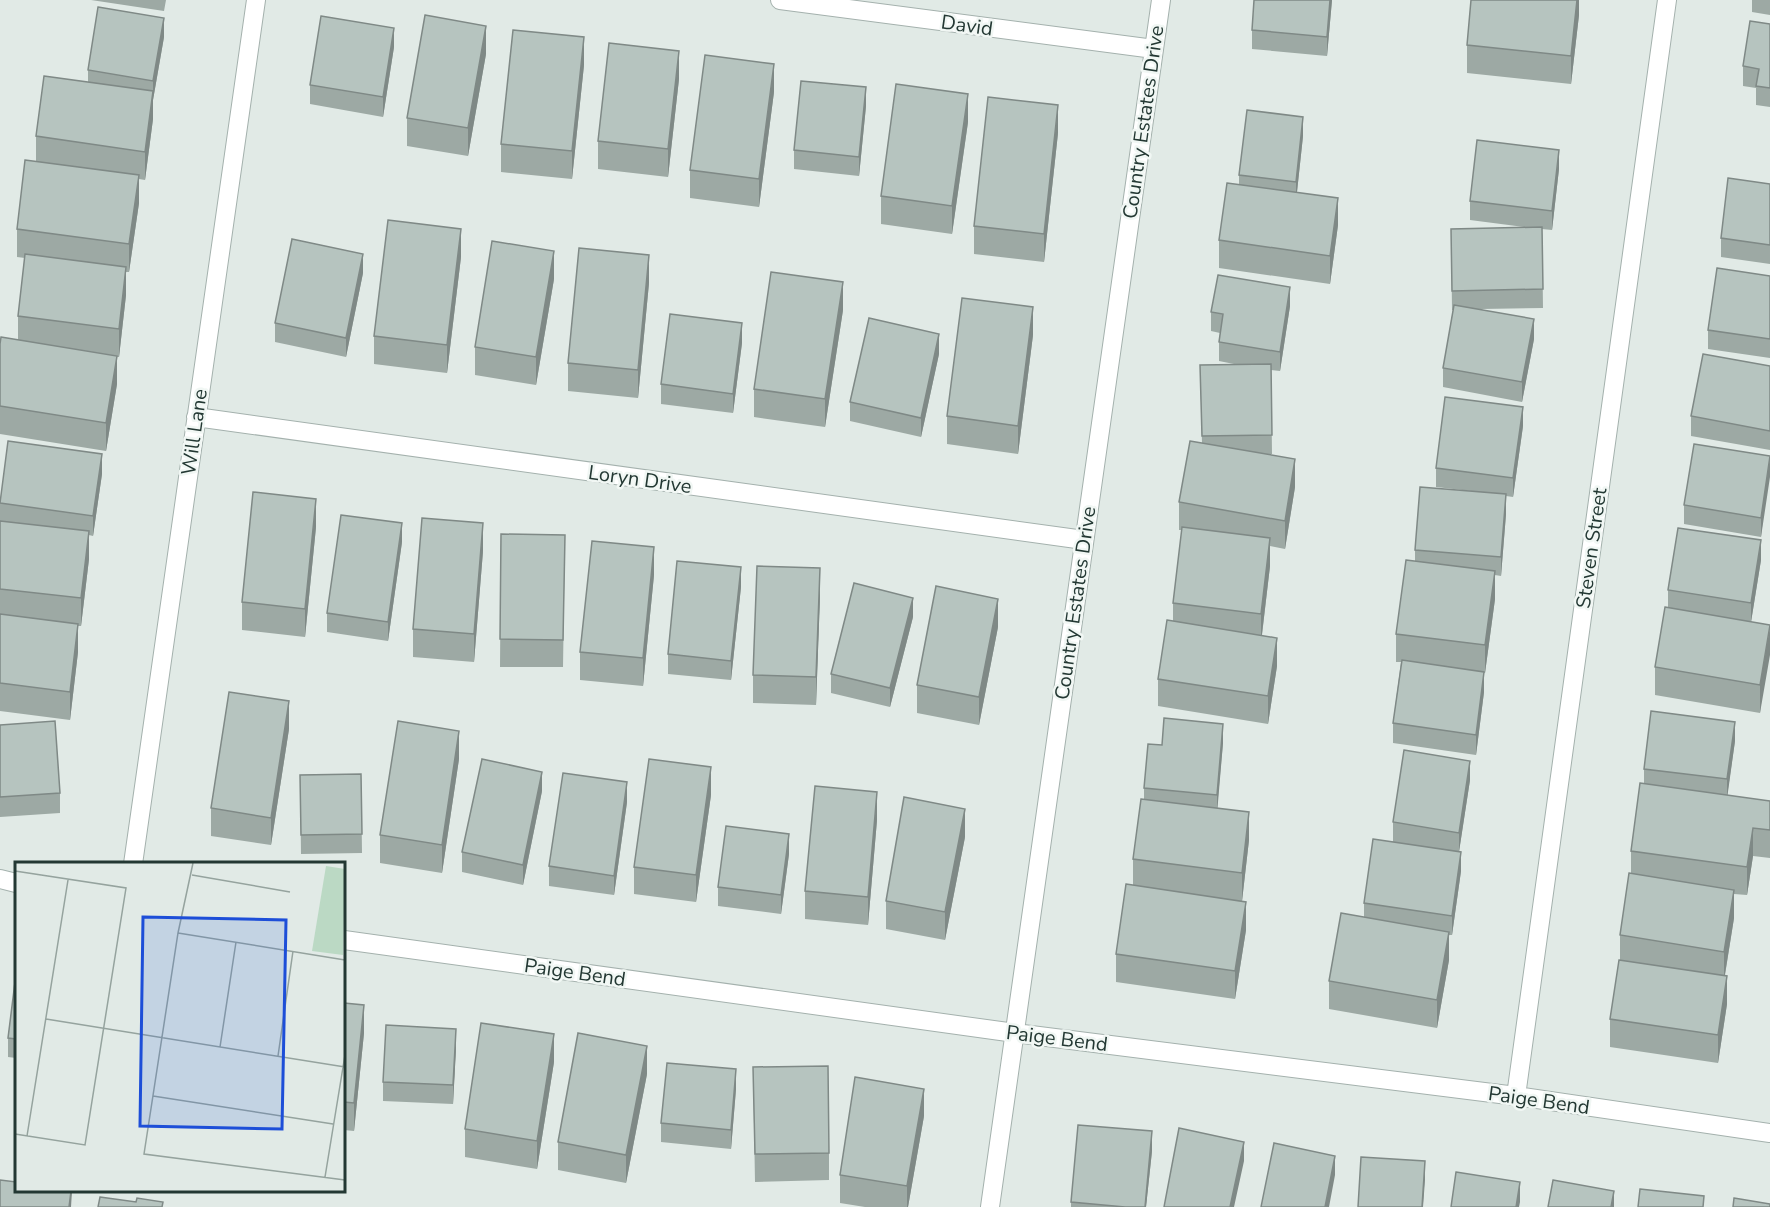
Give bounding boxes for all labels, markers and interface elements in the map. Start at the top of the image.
street label: David [939,9,995,42]
street label: Country Estates Drive [1117,24,1170,220]
street label: Will Lane [175,387,214,477]
street label: Loryn Drive [587,459,693,500]
street label: Steven Street [1570,485,1613,610]
street label: Country Estates Drive [1049,505,1102,701]
inset map [15,862,345,1192]
street label: Paige Bend [522,952,627,993]
street label: Paige Bend [1005,1019,1109,1058]
street label: Paige Bend [1486,1080,1591,1121]

